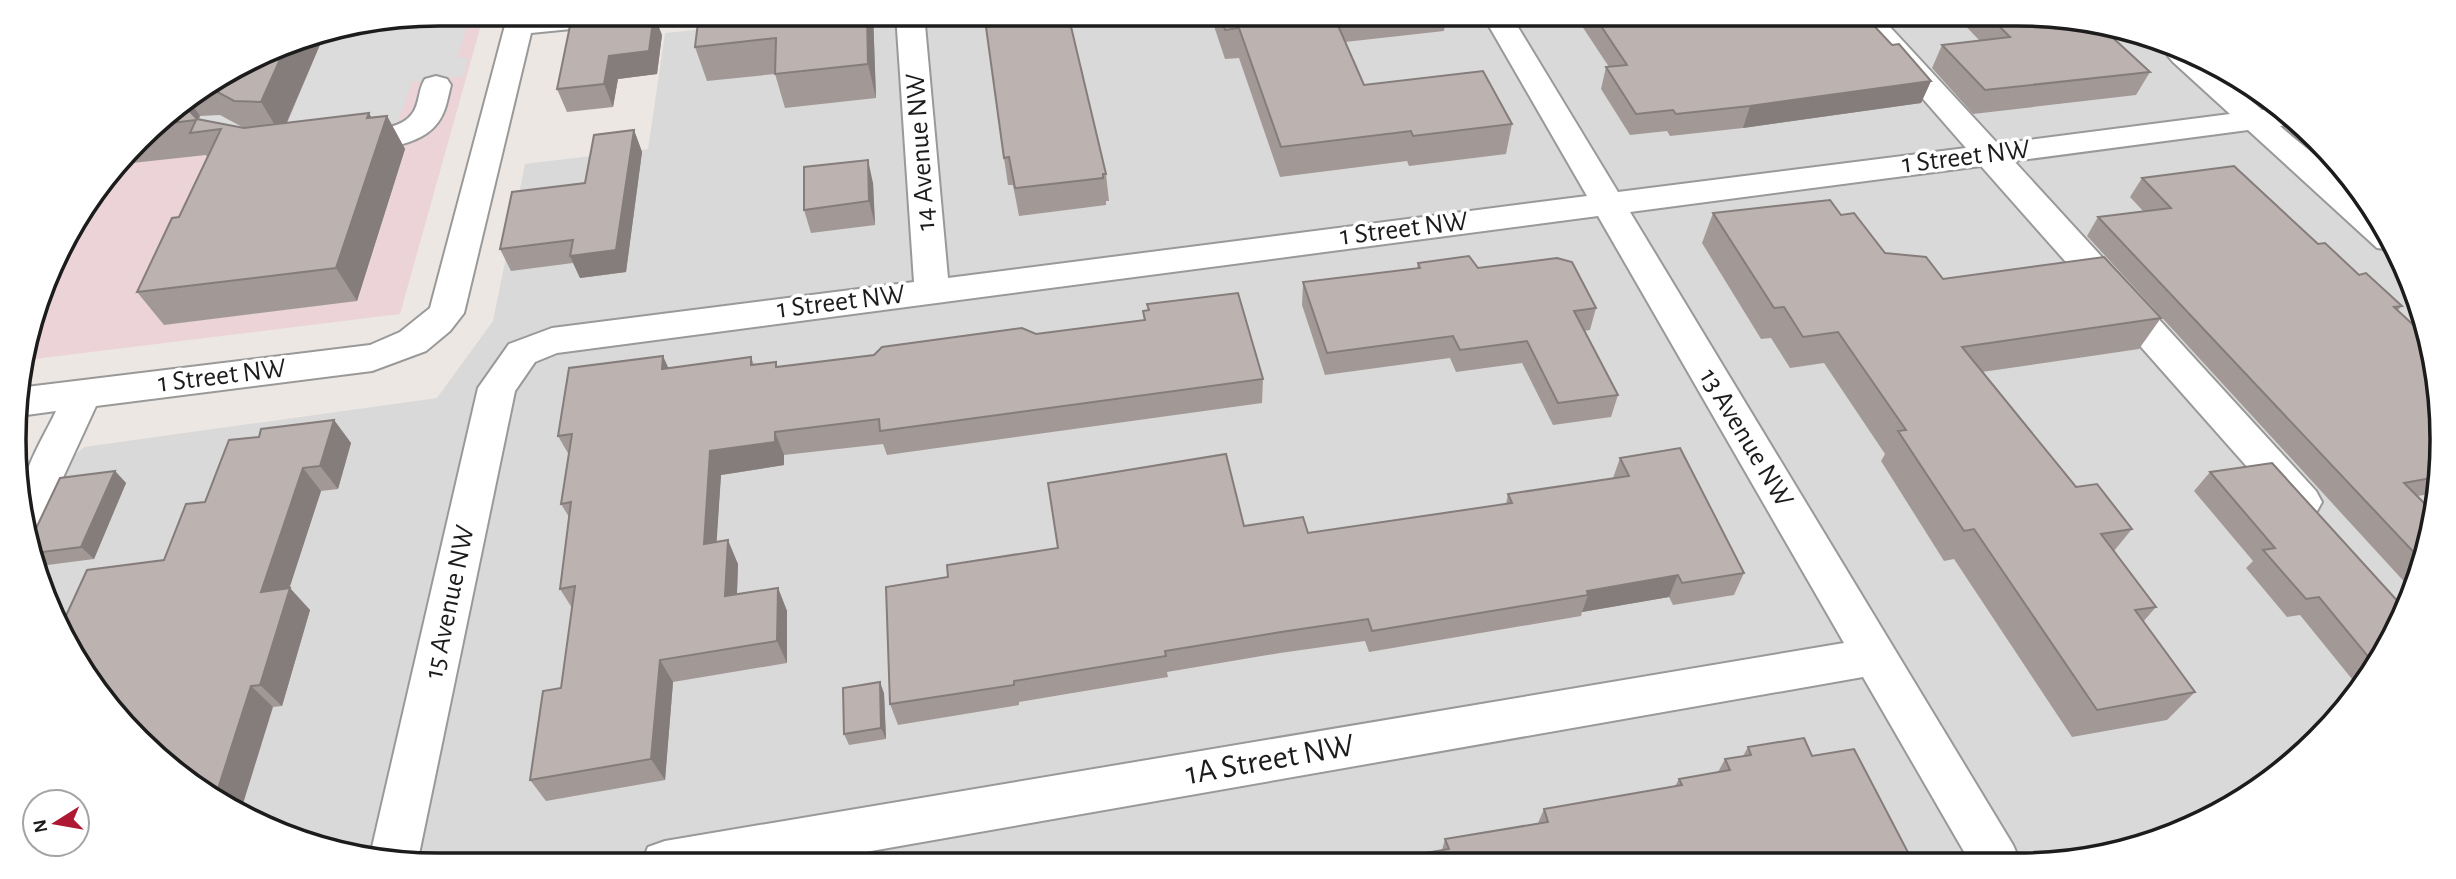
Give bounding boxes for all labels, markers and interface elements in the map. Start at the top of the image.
street label: 14 Avenue NW [902,72,940,232]
street label: 1 Street NW [1901,135,2031,179]
street label: 1 Street NW [1339,207,1469,251]
street label: 1 Street NW [776,280,906,324]
street label: 1 Street NW [157,354,287,398]
street label: 13 Avenue NW [1694,364,1798,512]
street label: 15 Avenue NW [420,523,480,681]
street label: 1A Street NW [1183,729,1357,791]
north arrow [21,788,91,858]
text: N [30,818,51,834]

